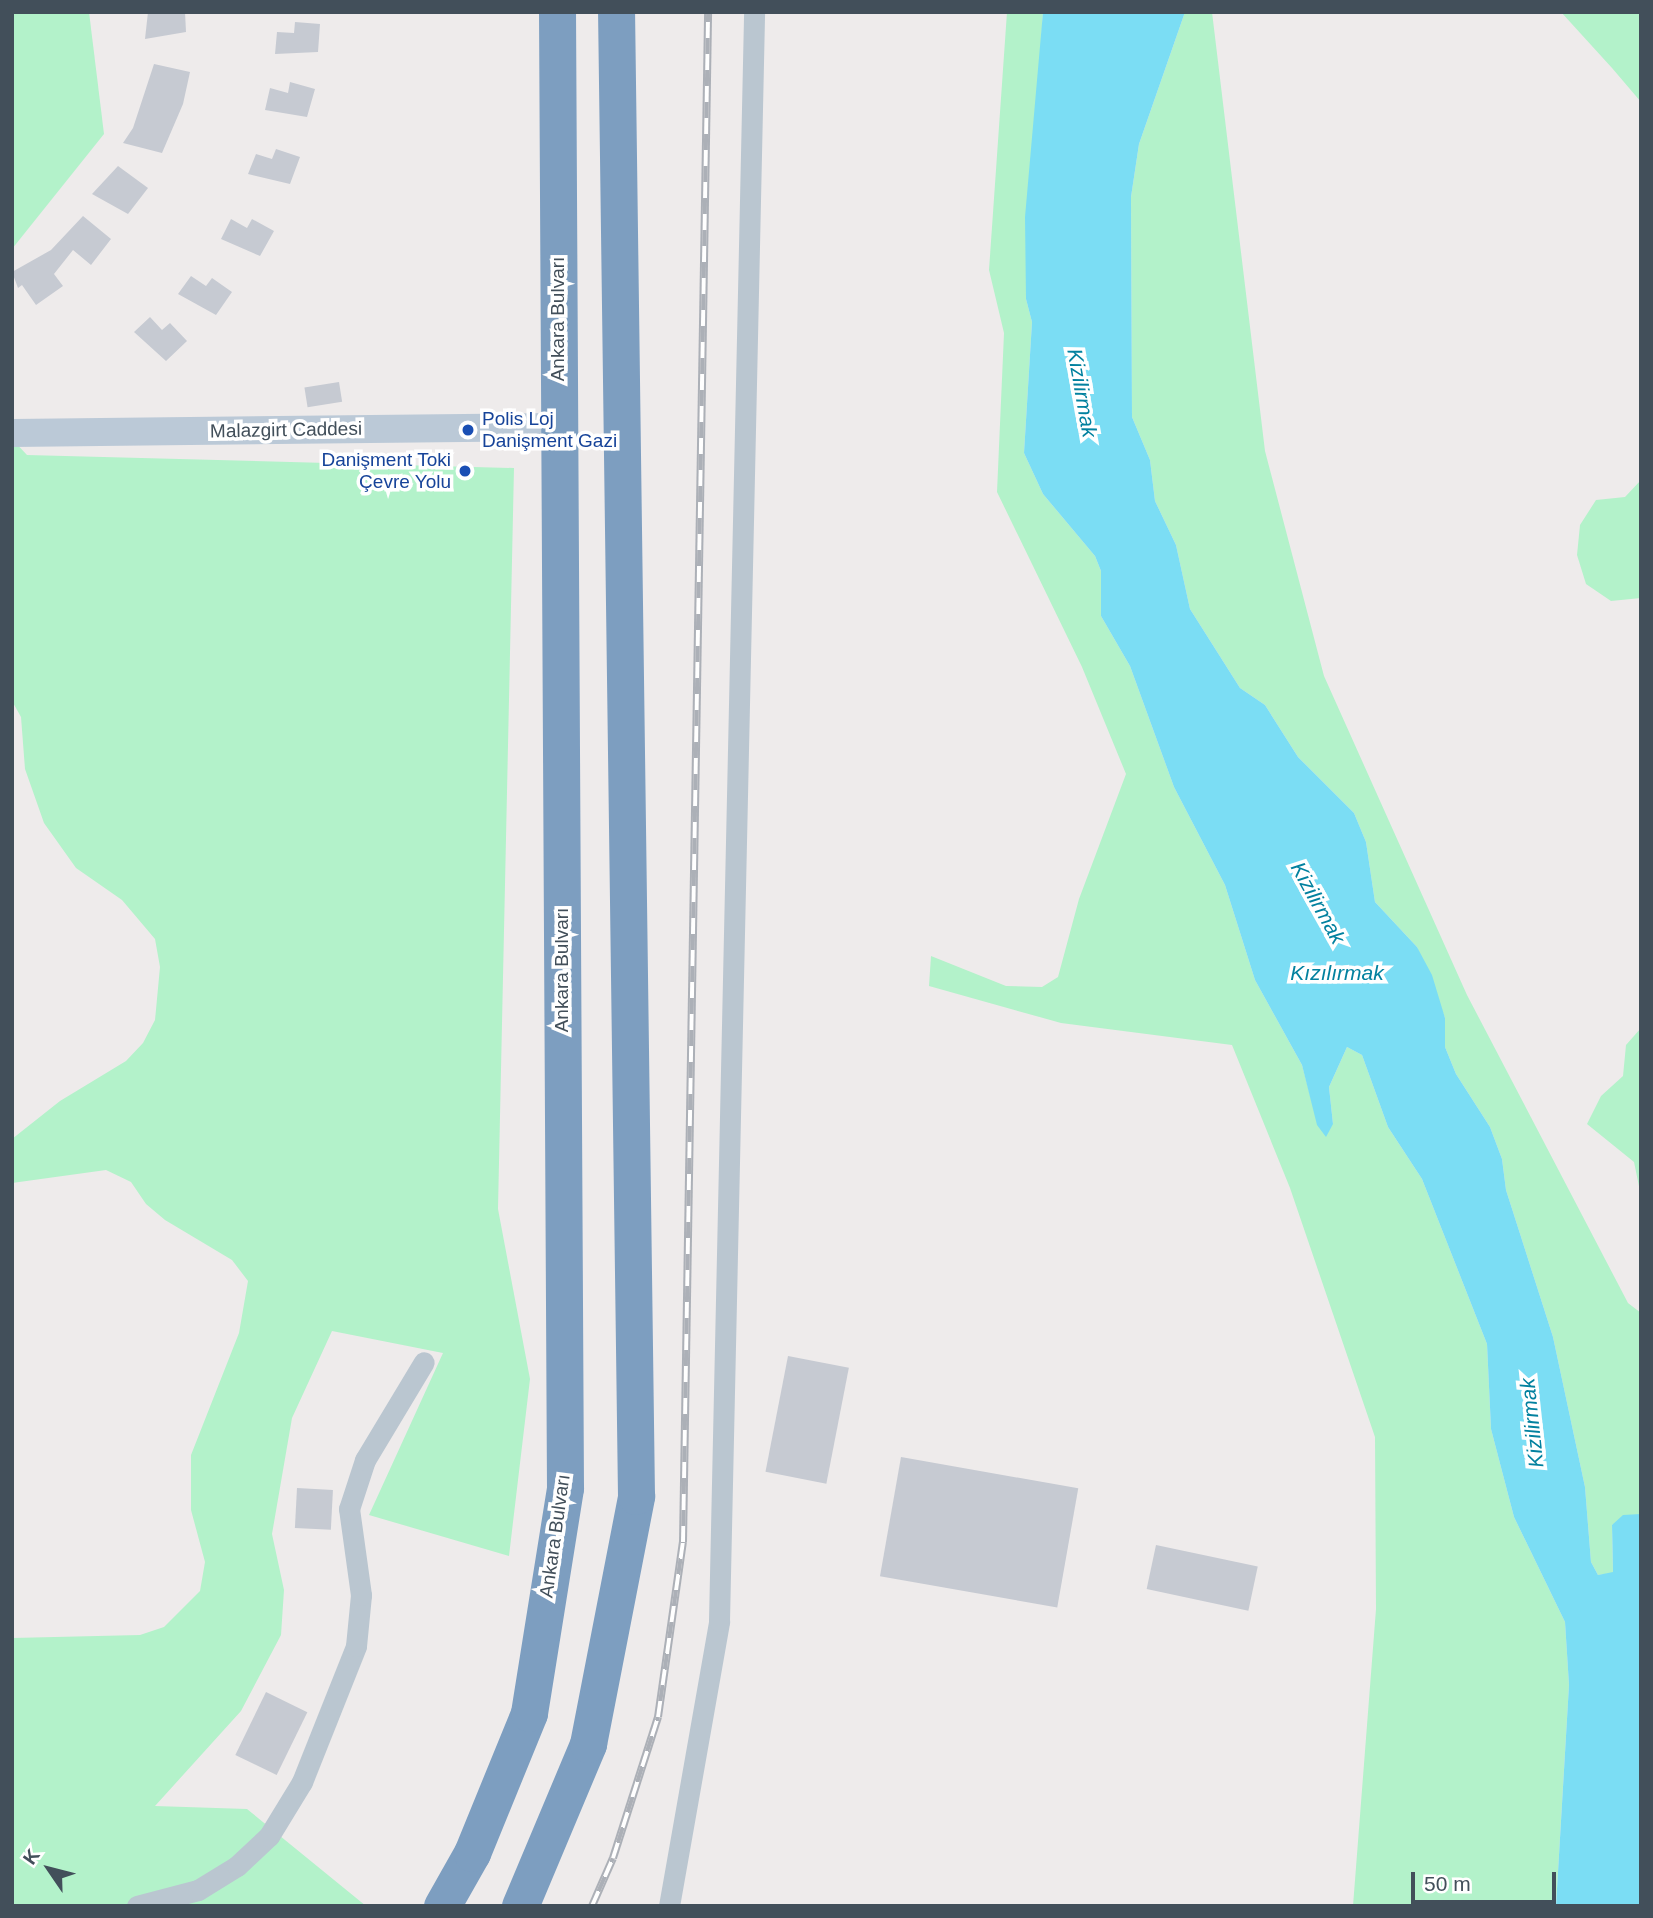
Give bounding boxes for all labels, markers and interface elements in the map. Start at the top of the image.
street label: Ankara Bulvarı [547,257,569,381]
water label: Kizilirmak [1062,347,1102,439]
place label: Polis Loj Danişment Gazi [482,408,617,452]
street label: Malazgirt Caddesi [210,417,362,443]
marker: Polis Loj Danişment Gazi [460,422,476,438]
place label: Danişment Toki Çevre Yolu [321,449,451,493]
marker: Danişment Toki Çevre Yolu [457,463,473,479]
water label: Kizilirmak [1285,858,1351,948]
street label: Ankara Bulvarı [551,908,573,1032]
water label: Kızılırmak [1290,960,1384,986]
water label: Kizilirmak [1515,1377,1549,1469]
street label: Ankara Bulvarı [535,1473,575,1599]
north arrow [14,1834,84,1904]
text: K [19,1845,44,1868]
scale bar [1415,1858,1560,1902]
text: 50 m [1424,1872,1471,1895]

